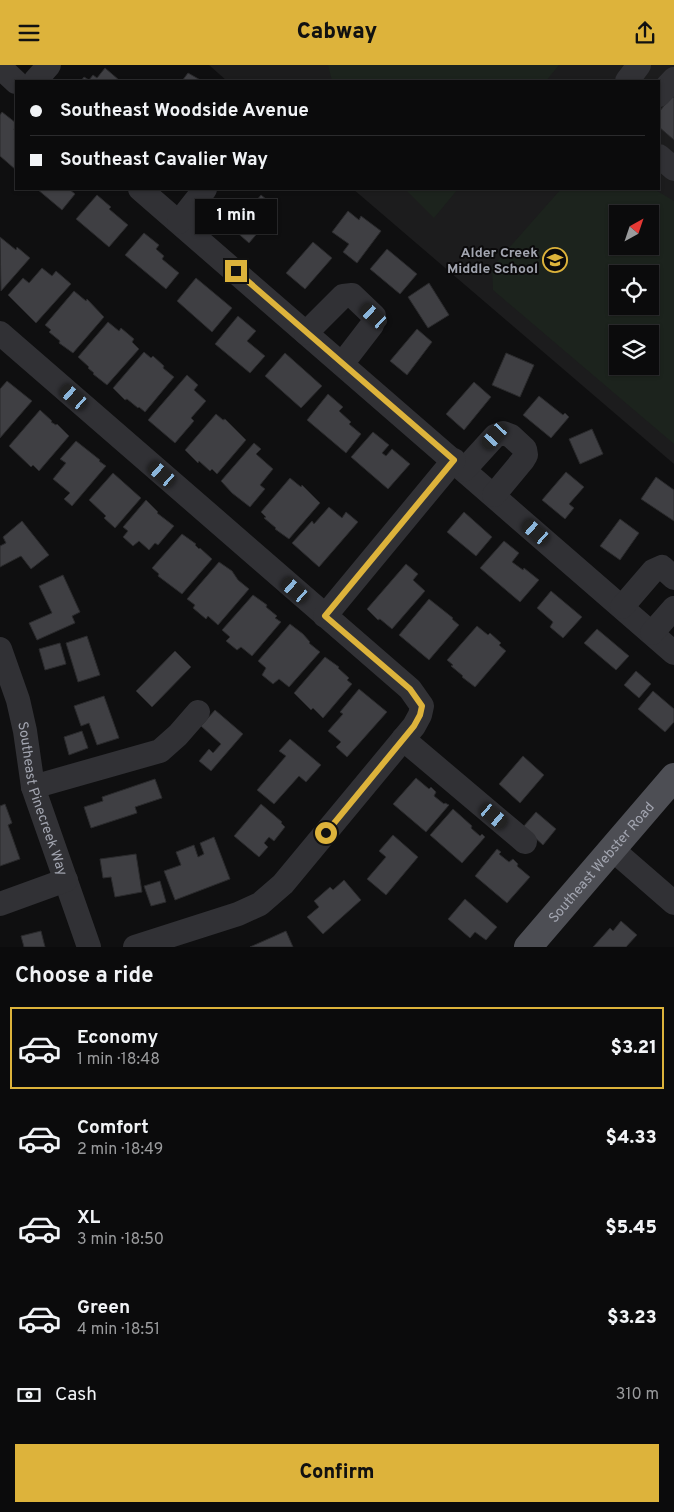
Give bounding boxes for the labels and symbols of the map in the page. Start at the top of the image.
callout: 1 min [195,199,277,233]
north arrow [609,205,659,255]
place label: Alder Creek Middle School [447,245,538,278]
school or university icon: Alder Creek Middle School [542,247,568,273]
route end [225,260,247,282]
car [357,300,390,332]
car [57,381,90,413]
car [479,420,510,452]
car [145,458,178,490]
car [519,516,552,548]
car [278,574,311,606]
street label: Southeast Pinecreek Way [13,720,70,878]
street label: Southeast Webster Road [546,799,659,927]
car [477,801,510,831]
route start [315,822,337,844]

